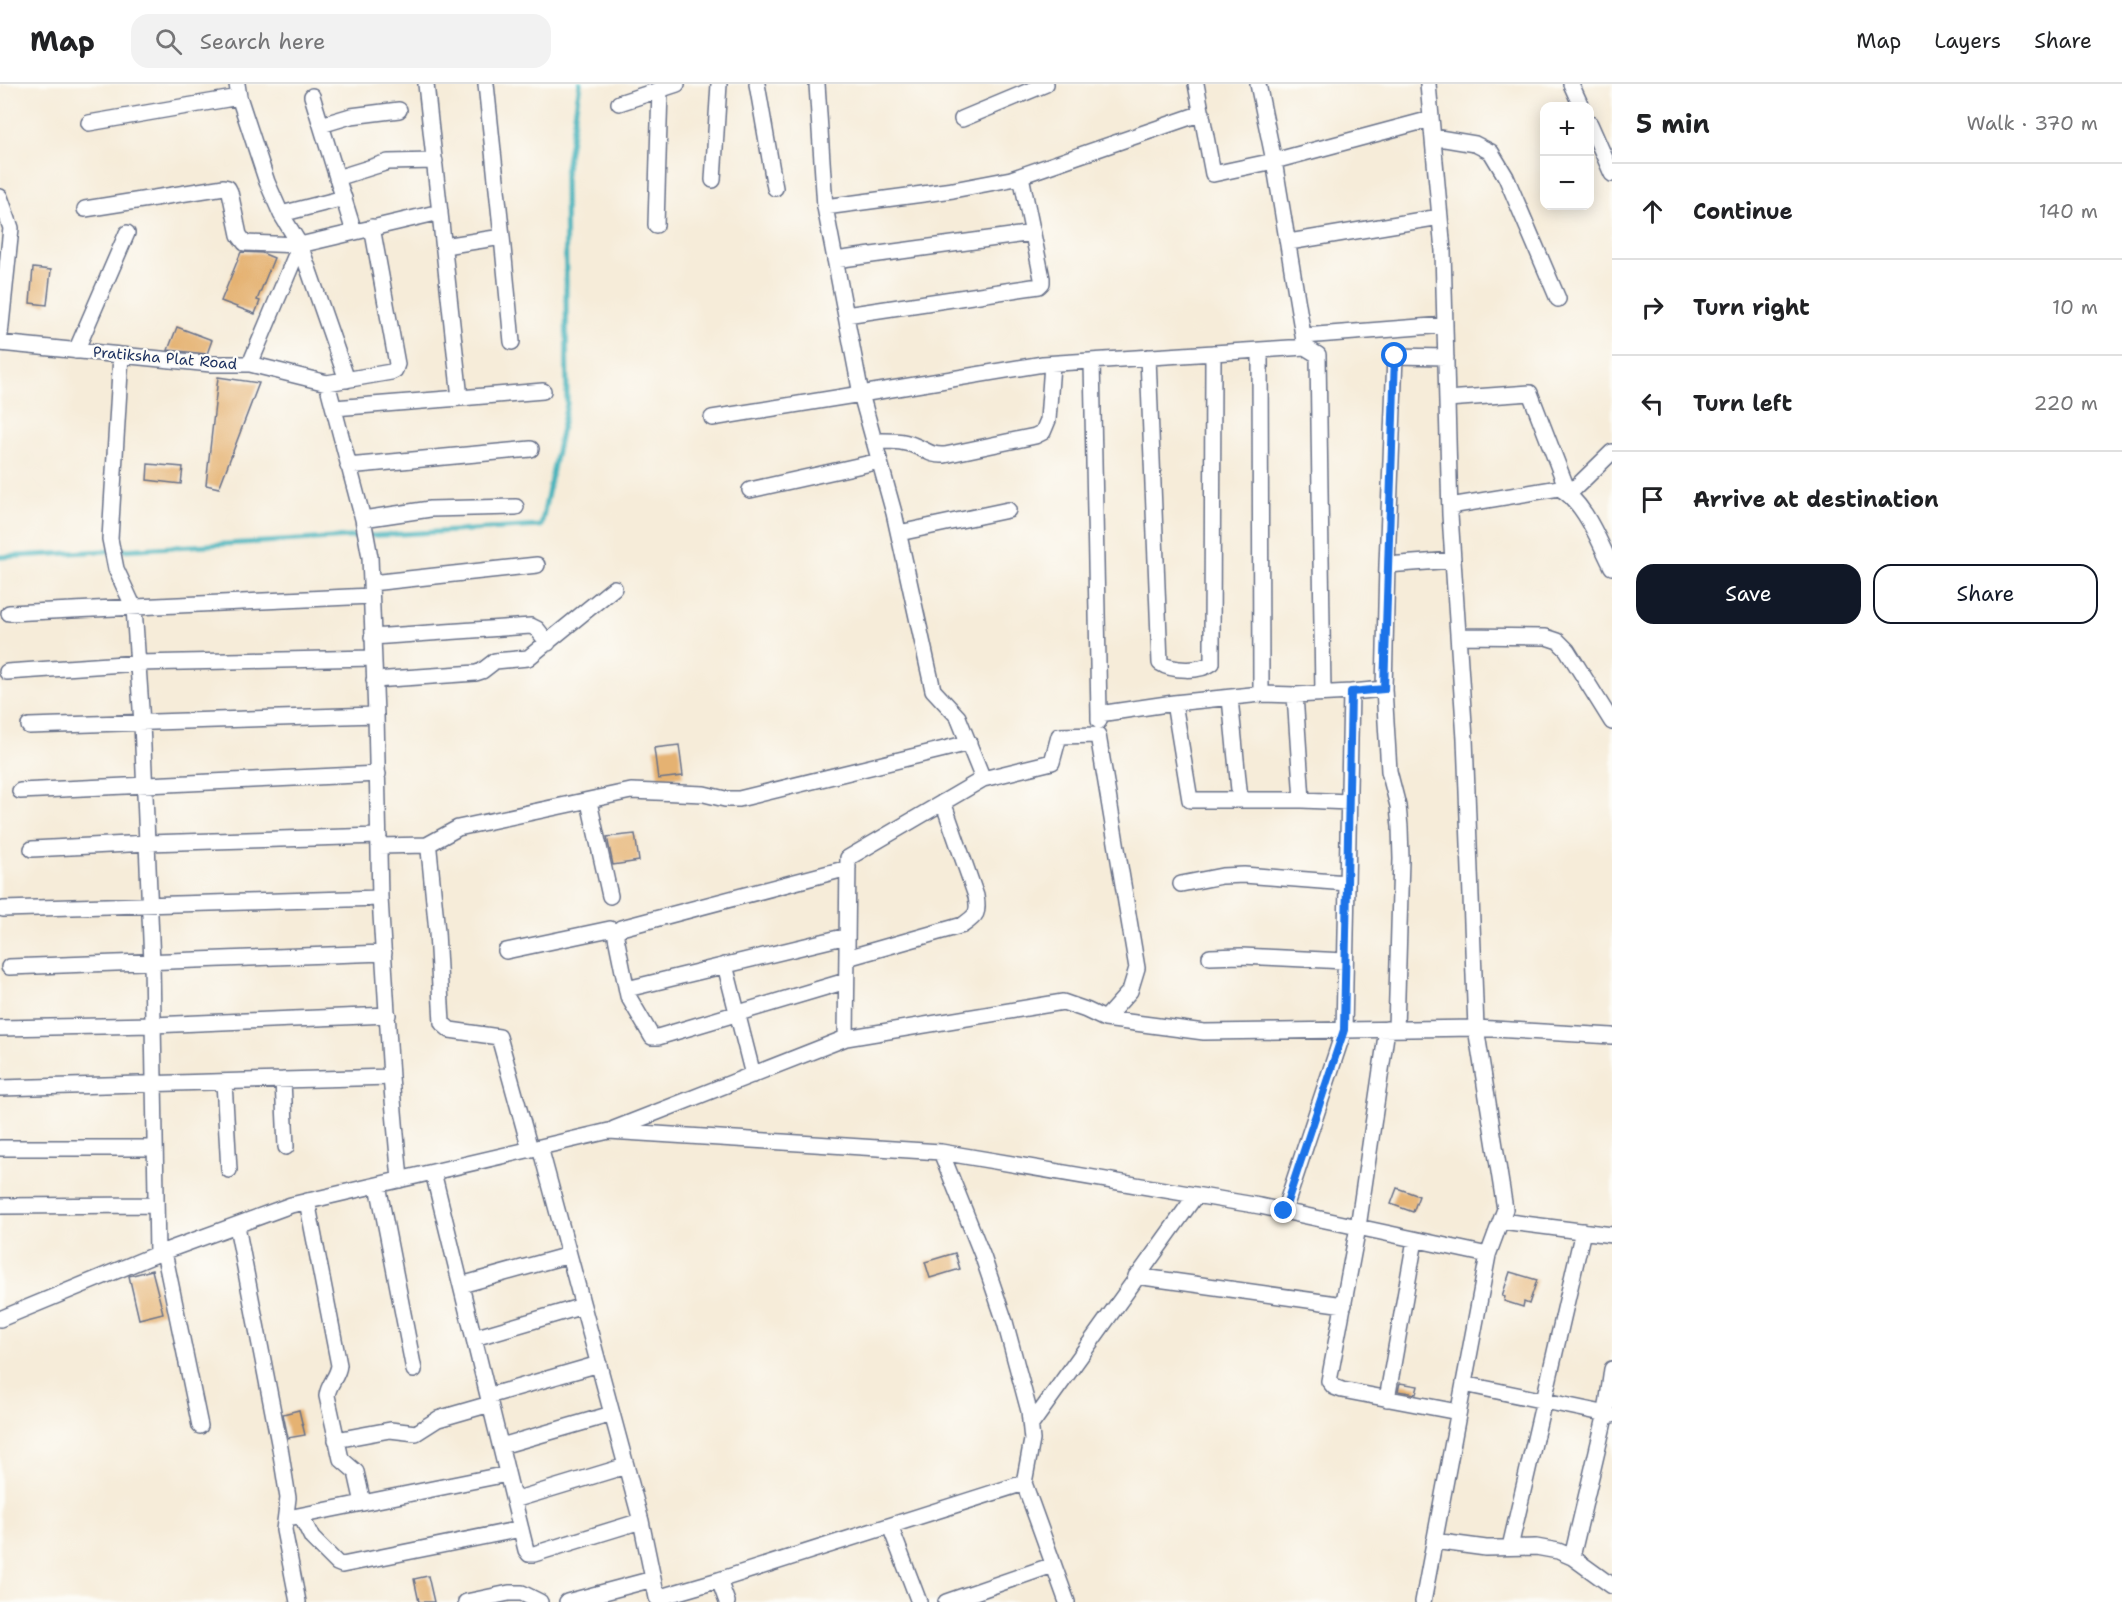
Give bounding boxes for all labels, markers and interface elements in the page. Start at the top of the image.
search box [131,14,551,68]
text: Map [30,22,95,60]
icon: search [152,25,185,58]
text: Search here [200,27,325,56]
text: Map [1856,27,1901,55]
text: Layers [1934,27,2001,55]
text: Share [2034,27,2092,55]
map controls [1540,102,1594,210]
button: + [1540,102,1594,156]
text: 5 min [1636,106,1710,141]
text: Walk · 370 m [1967,110,2098,136]
button: − [1540,156,1594,210]
icon: ahead [1636,195,1669,228]
text: Continue [1693,197,1793,226]
text: 140 m [2039,198,2098,224]
icon: right [1636,291,1669,324]
text: Turn right [1693,293,1810,322]
text: 10 m [2052,294,2098,320]
street label: Pratiksha Plat Road [92,342,239,374]
route start [1381,342,1407,368]
icon: left [1636,387,1669,420]
text: Turn left [1693,389,1792,418]
text: 220 m [2034,390,2098,416]
icon: arrive [1636,483,1669,516]
text: Arrive at destination [1693,485,1939,514]
button: Save [1636,564,1861,624]
button: Share [1873,564,2098,624]
route end [1270,1197,1296,1223]

